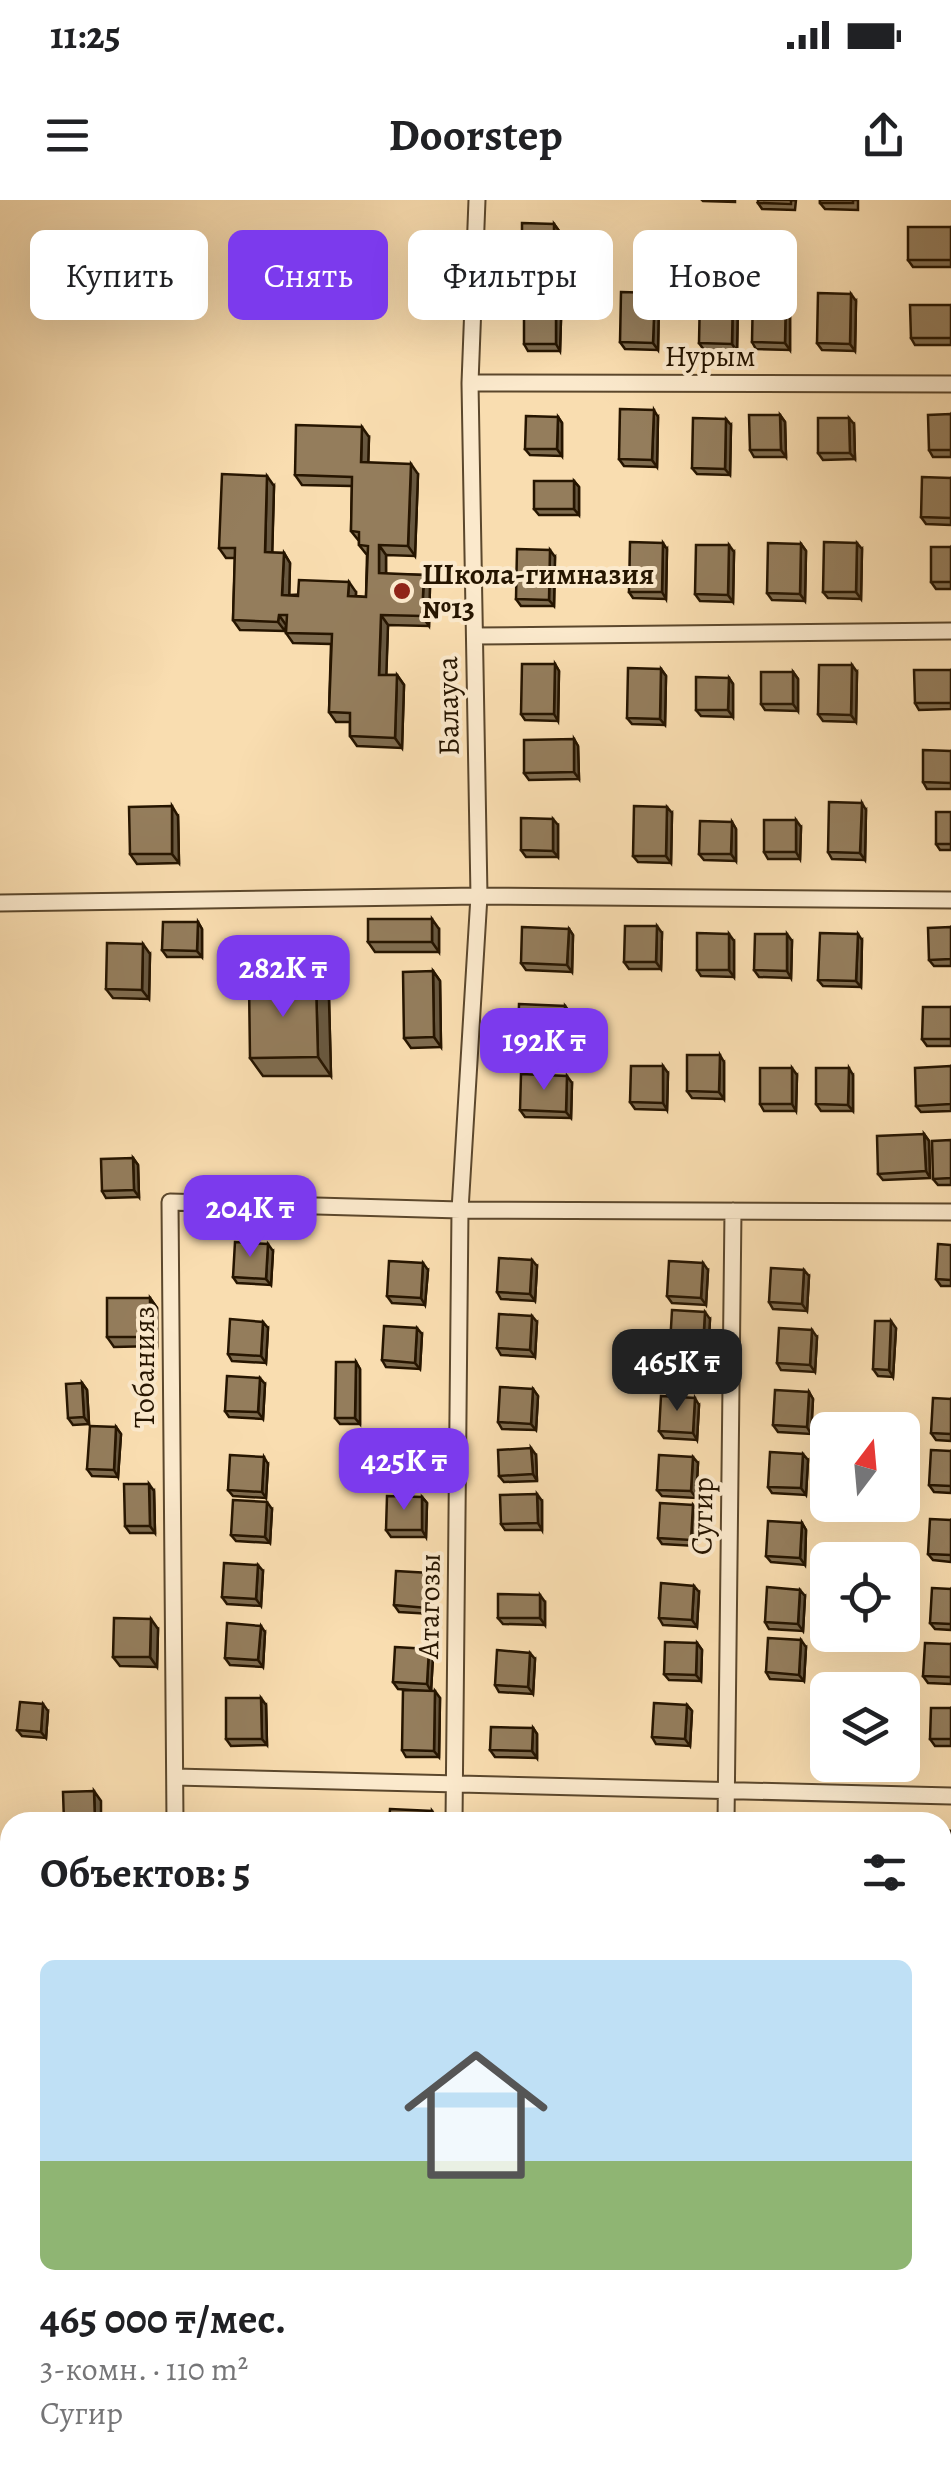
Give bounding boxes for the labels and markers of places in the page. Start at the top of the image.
place label: Школа-гимназия №13 [422,554,654,628]
marker: Школа-гимназия №13 [391,580,413,602]
pin: 282K ₸ [202,935,364,1020]
pin: 192K ₸ [463,1008,625,1093]
pin: 204K ₸ [169,1175,331,1260]
pin: 465K ₸ [596,1329,758,1414]
pin: 425K ₸ [323,1428,485,1513]

